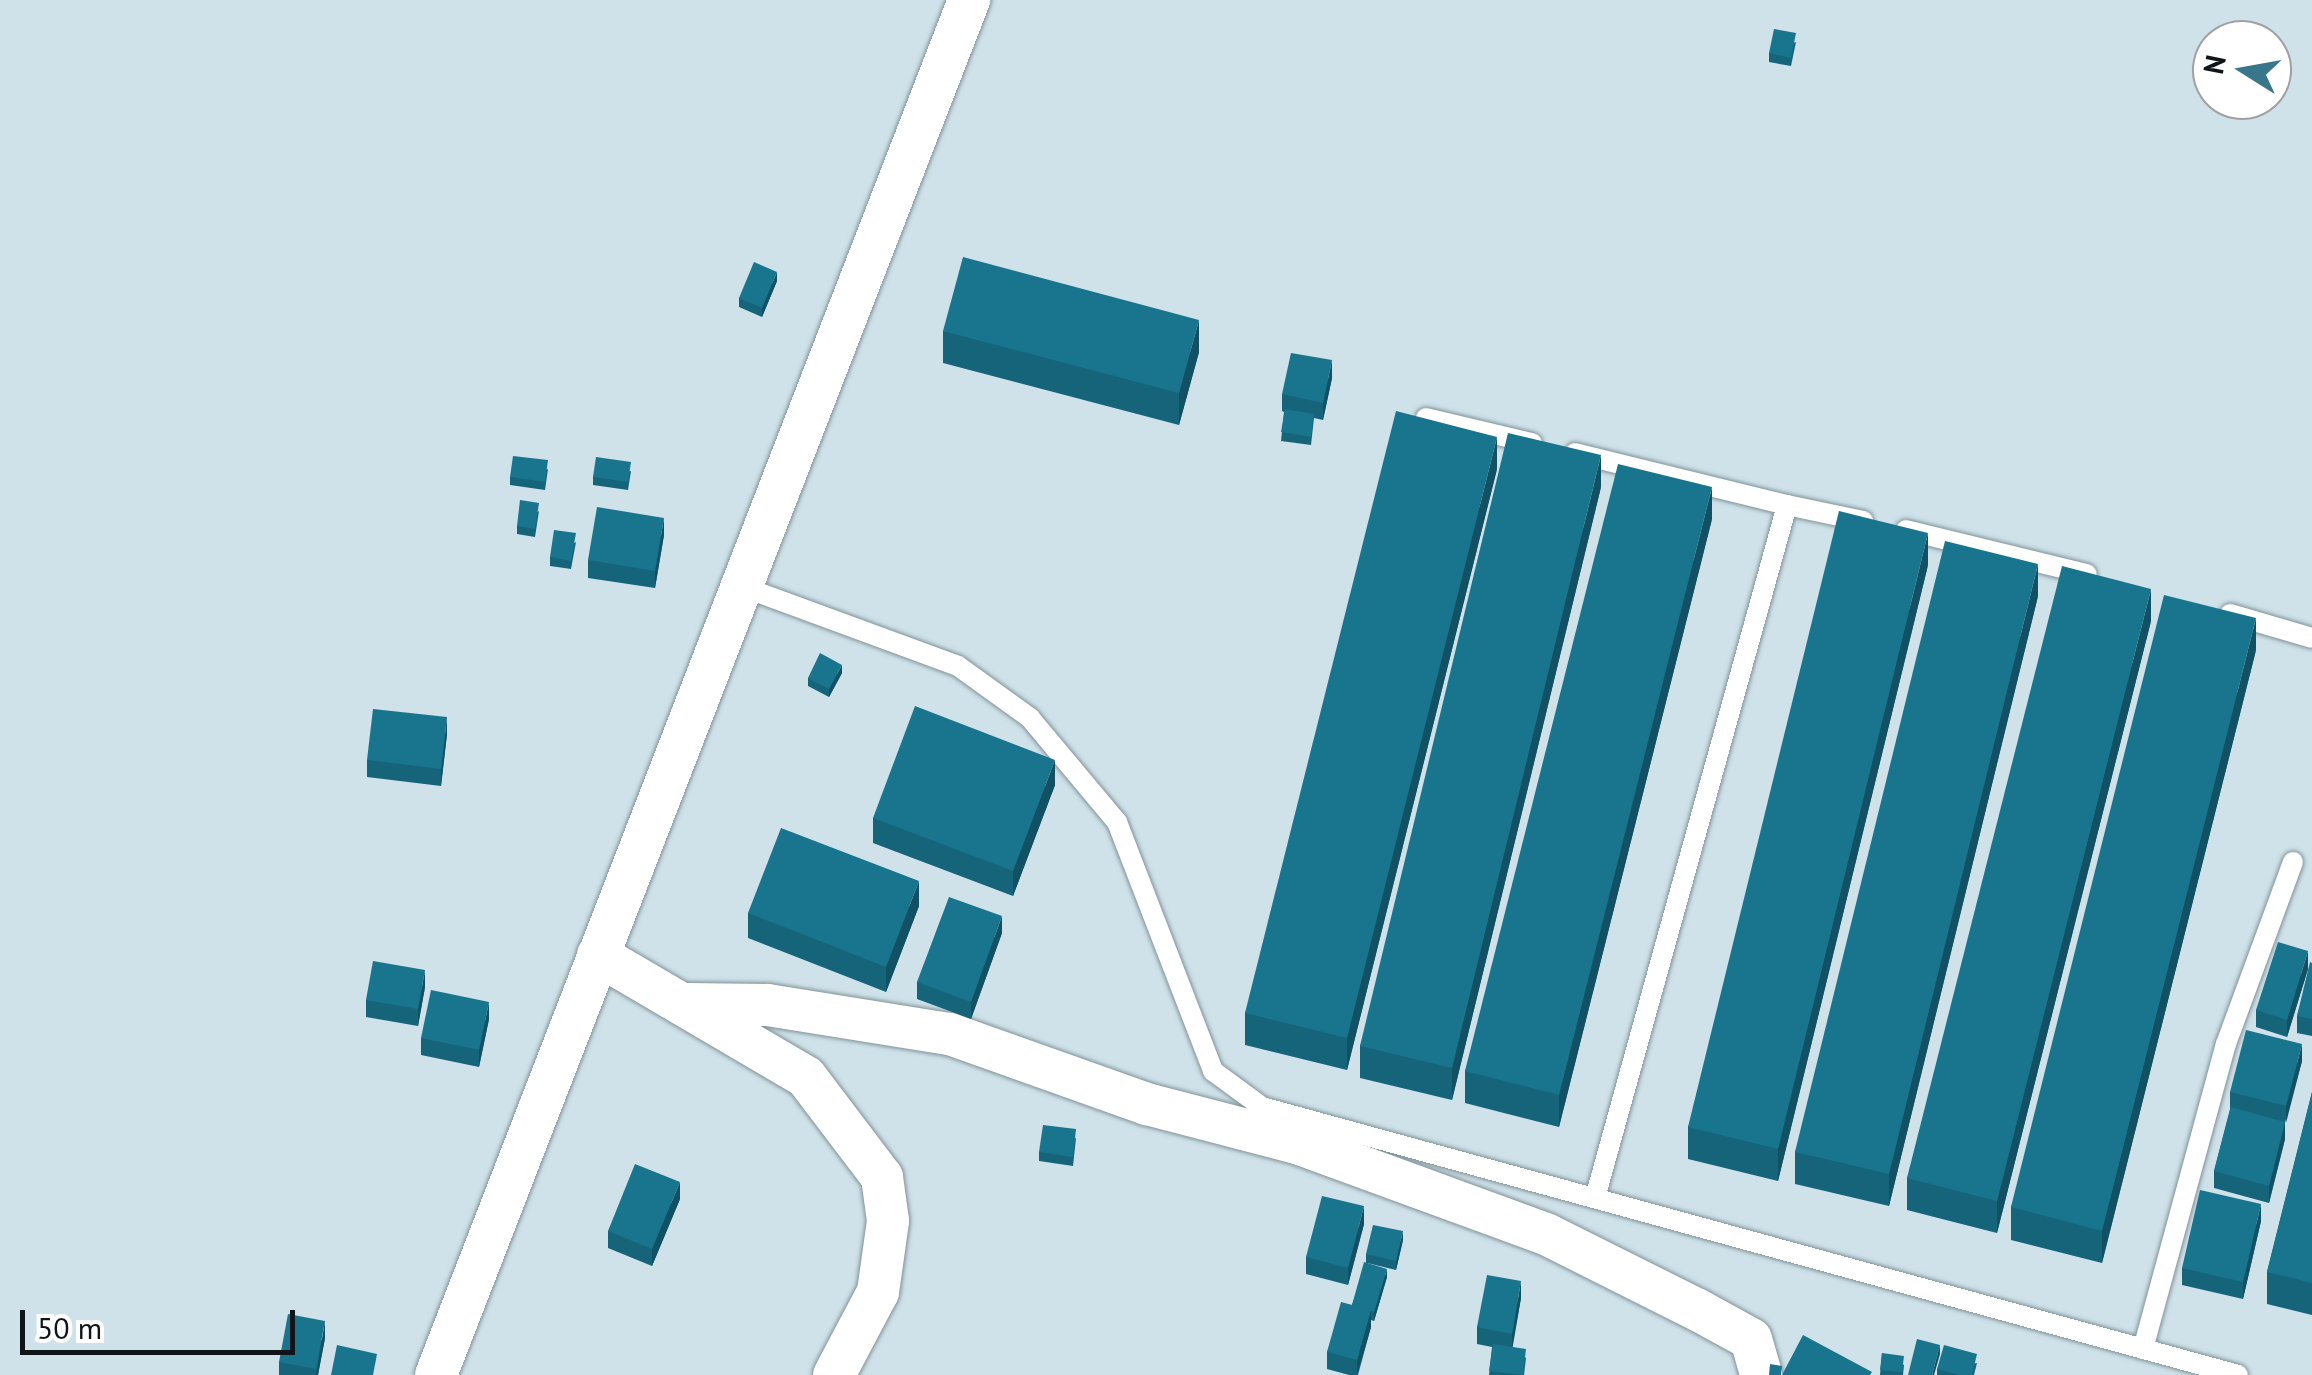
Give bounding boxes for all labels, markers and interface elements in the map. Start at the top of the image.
north arrow [2192,20,2292,120]
text: N [2194,52,2234,77]
scale bar [25,1290,300,1352]
text: 50 m [37,1308,102,1347]

